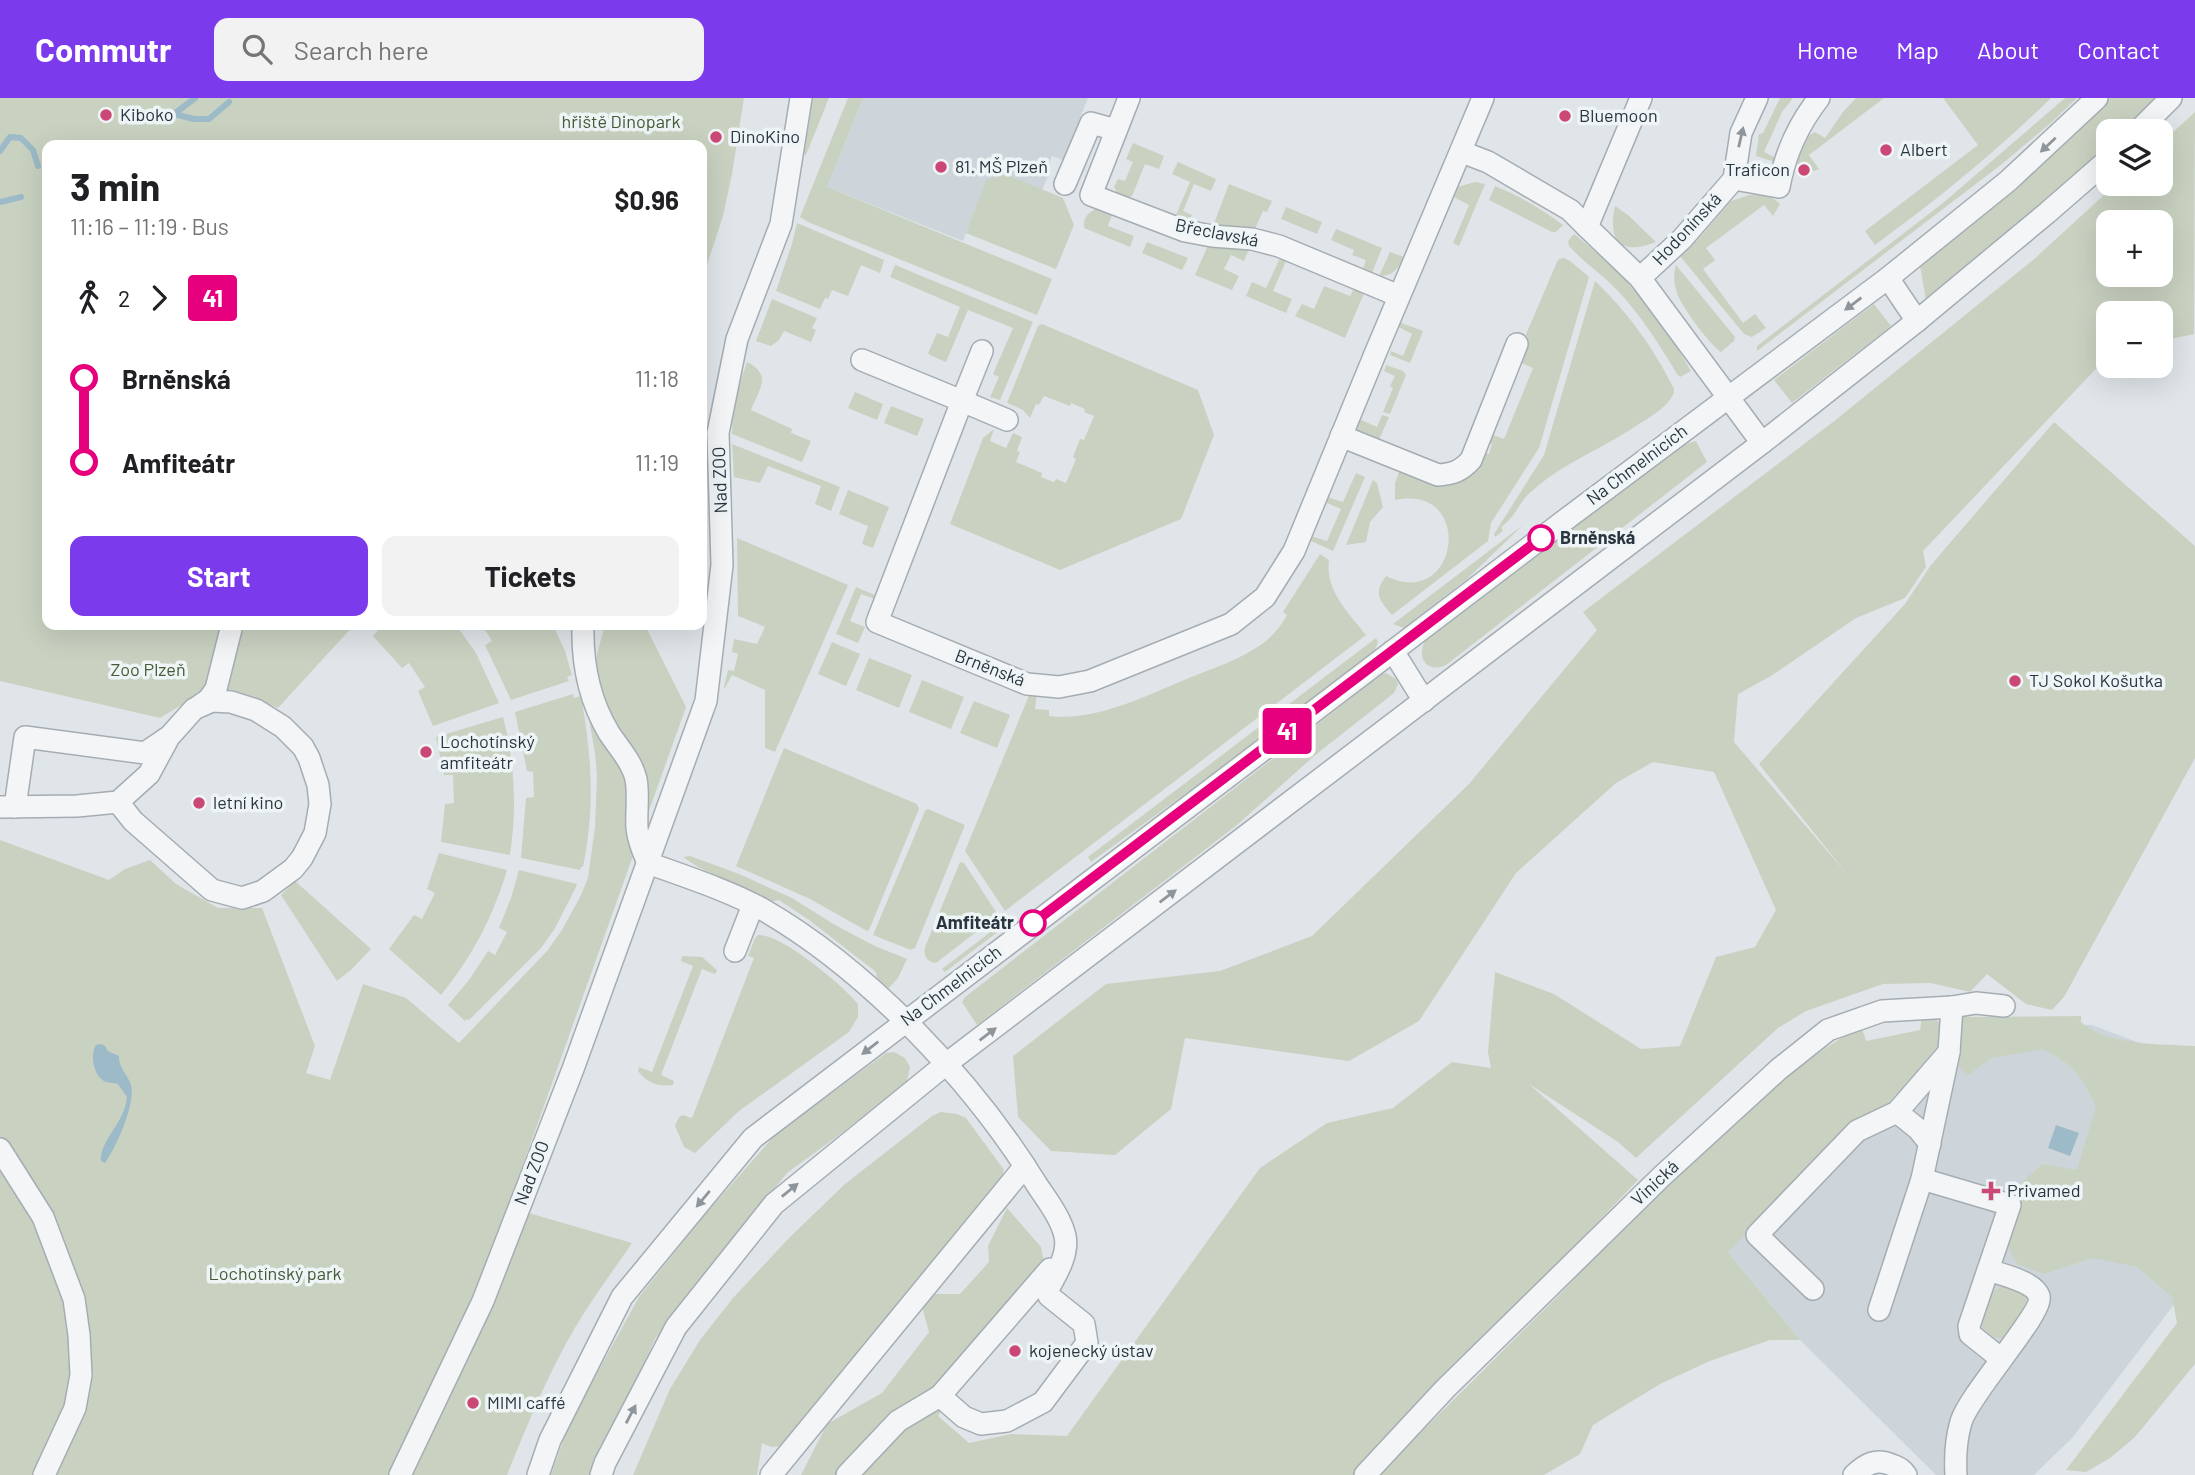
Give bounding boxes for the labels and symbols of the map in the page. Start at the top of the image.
place label: Kiboko [120,103,174,125]
place label: Bluemoon [1579,104,1658,126]
marker: Kiboko [98,107,114,123]
marker: Bluemoon [1557,108,1573,124]
park label: hřiště Dinopark [562,110,680,132]
place label: DinoKino [730,125,800,147]
one-way arrow [1736,126,1747,148]
marker: DinoKino [708,129,724,145]
one-way arrow [2039,137,2057,153]
place label: Albert [1900,138,1948,160]
marker: Albert [1878,142,1894,158]
place label: 81. MŠ Plzeň [955,155,1048,177]
place label: Traficon [1725,158,1790,180]
marker: 81. MŠ Plzeň [933,159,949,175]
marker: Traficon [1796,162,1812,178]
street label: Hodonínská [1647,187,1725,269]
street label: Břeclavská [1174,213,1261,251]
one-way arrow [1844,297,1862,311]
street label: Na Chmelnicích [1582,419,1691,509]
street label: Nad ZOO [707,446,731,514]
marker: Brněnská [1528,525,1554,551]
place label: Brněnská [1560,526,1635,548]
street label: Brněnská [952,644,1029,690]
park label: Zoo Plzeň [110,658,186,680]
place label: TJ Sokol Košutka [2029,669,2163,691]
marker: TJ Sokol Košutka [2007,673,2023,689]
line badge: 41 [1256,708,1318,754]
place label: Lochotínský amfiteátr [440,730,535,773]
marker: Lochotínský amfiteátr [418,744,434,760]
place label: letní kino [213,791,283,813]
marker: letní kino [191,795,207,811]
one-way arrow [1159,888,1177,903]
marker: Amfiteátr [1020,910,1046,936]
place label: Amfiteátr [936,911,1014,933]
street label: Na Chmelnicích [896,940,1005,1030]
one-way arrow [978,1026,996,1041]
one-way arrow [862,1040,880,1055]
street label: Nad ZOO [509,1137,553,1208]
street label: Vinická [1626,1155,1683,1210]
place label: Privamed [2007,1179,2081,1201]
marker: Privamed [1981,1181,2001,1201]
one-way arrow [781,1183,799,1198]
one-way arrow [695,1190,710,1208]
park label: Lochotínský park [208,1262,342,1284]
place label: kojenecký ústav [1029,1339,1154,1361]
marker: kojenecký ústav [1007,1343,1023,1359]
place label: MIMI caffé [487,1391,566,1413]
marker: MIMI caffé [465,1395,481,1411]
one-way arrow [625,1404,636,1424]

